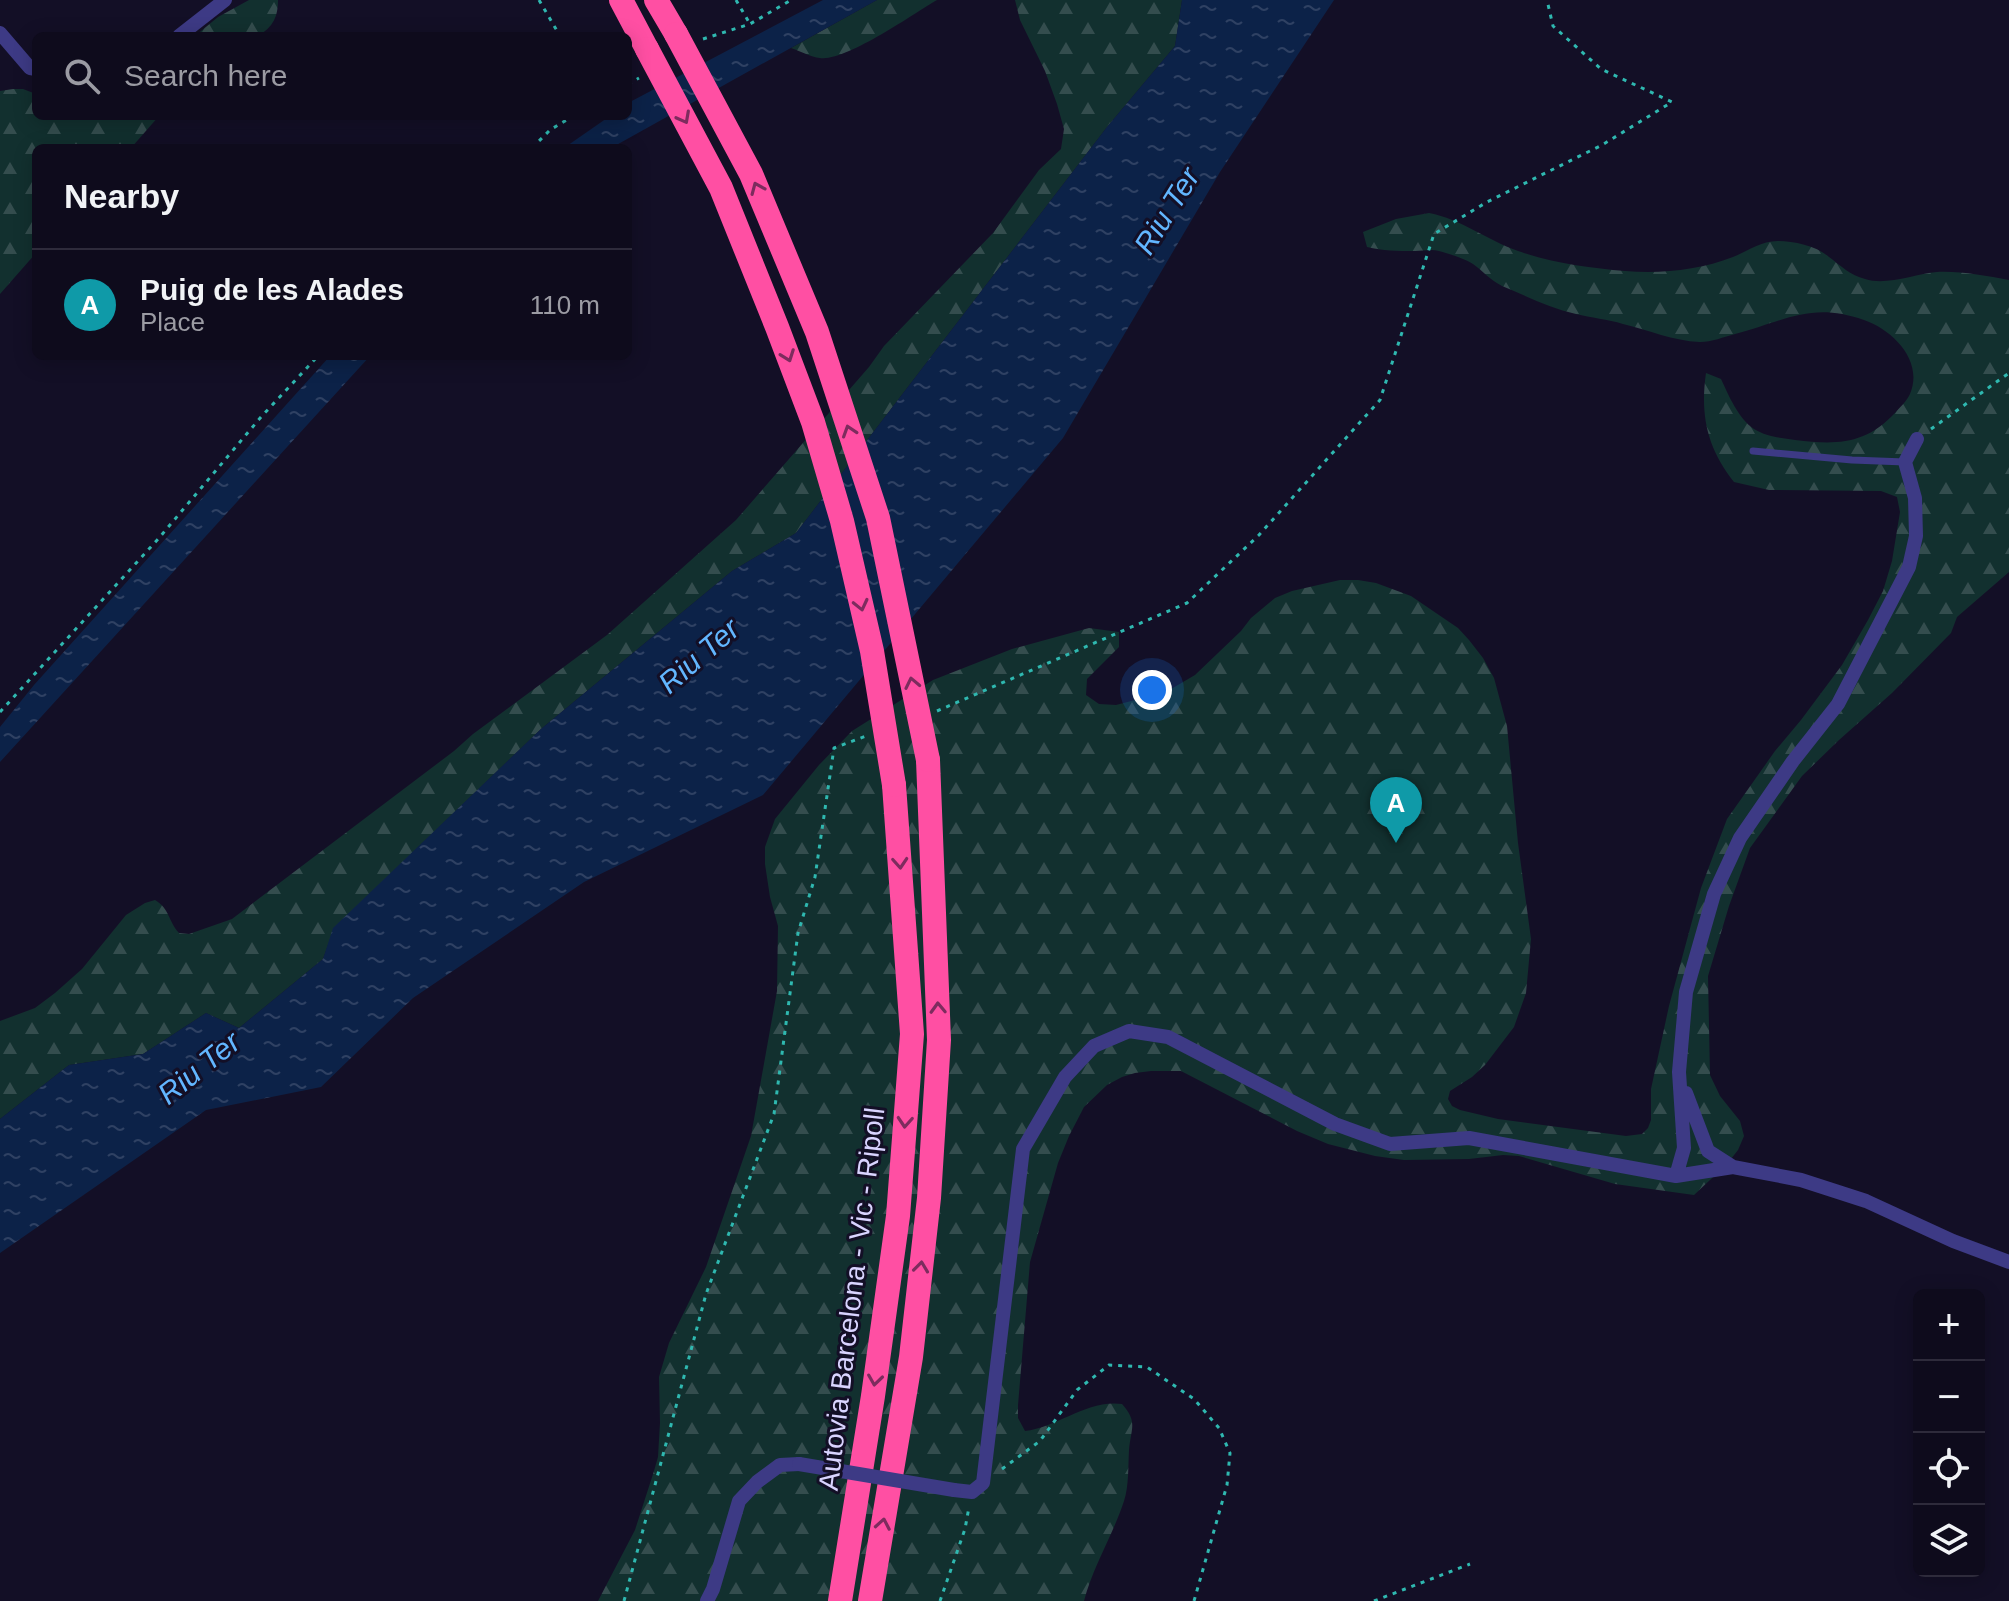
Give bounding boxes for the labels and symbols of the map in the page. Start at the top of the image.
one-way arrow [674,109,689,124]
water label: Riu Ter [1127,161,1206,260]
one-way arrow [750,182,767,196]
one-way arrow [778,348,795,362]
one-way arrow [843,425,859,439]
one-way arrow [852,597,869,611]
water label: Riu Ter [652,611,746,699]
your location [1132,670,1172,710]
one-way arrow [904,677,921,690]
pin: A [1370,777,1422,843]
one-way arrow [891,857,908,870]
one-way arrow [930,1001,947,1014]
water label: Riu Ter [151,1024,247,1111]
street label: Autovia Barcelona - Vic - Ripoll [813,1106,890,1492]
one-way arrow [897,1116,914,1129]
one-way arrow [913,1260,930,1273]
one-way arrow [867,1373,884,1387]
one-way arrow [873,1517,890,1531]

